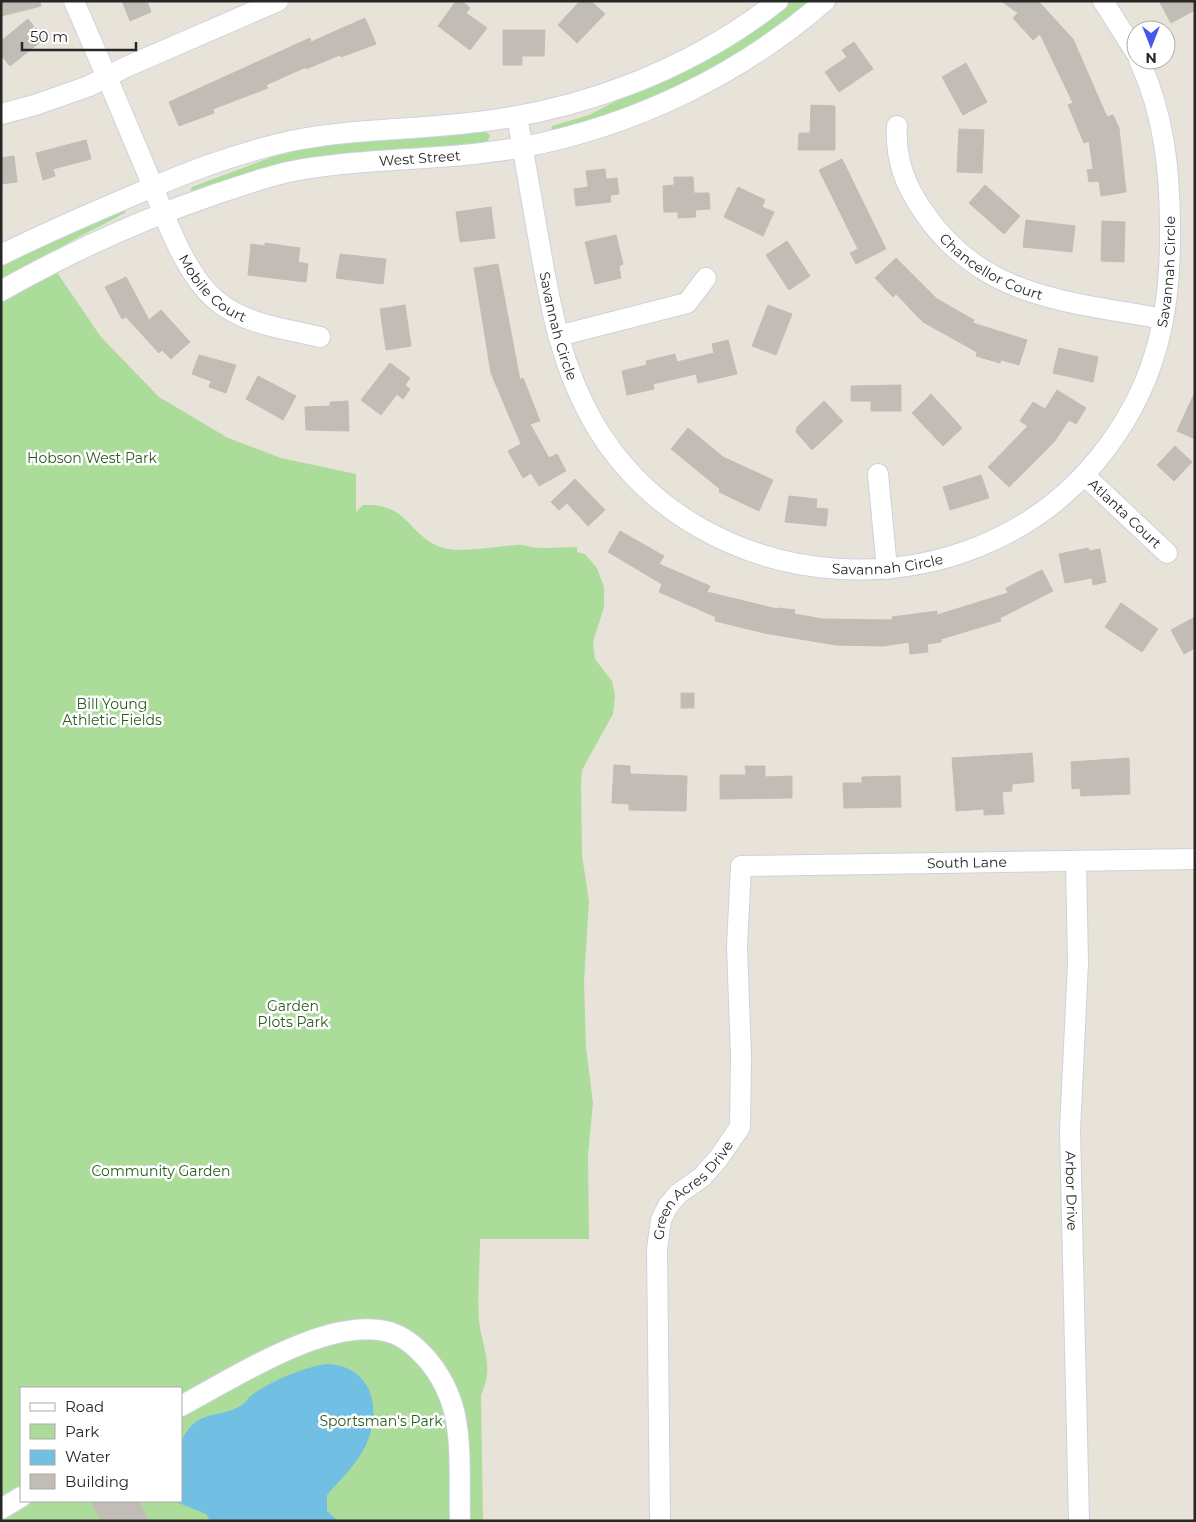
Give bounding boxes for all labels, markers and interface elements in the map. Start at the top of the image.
scale bar [22,20,136,52]
north arrow [1126,20,1176,70]
text: 50 m [30,27,68,46]
text: N [1145,49,1157,67]
street label: West Street [378,146,462,170]
street label: Savannah Circle [1153,216,1179,329]
street label: Chancellor Court [936,229,1045,304]
street label: Mobile Court [175,251,249,326]
street label: Savannah Circle [536,270,581,383]
park label: Hobson West Park [27,449,158,467]
street label: Atlanta Court [1084,475,1165,552]
street label: Savannah Circle [831,550,945,578]
park label: Bill Young Athletic Fields [62,695,162,729]
street label: South Lane [927,853,1007,872]
park label: Garden Plots Park [258,997,329,1031]
street label: Green Acres Drive [649,1137,737,1241]
street label: Arbor Drive [1061,1151,1081,1231]
park label: Community Garden [92,1162,230,1180]
legend [20,1387,182,1502]
text: Road [65,1397,104,1416]
park label: Sportsman's Park [319,1412,443,1430]
text: Park [65,1422,99,1441]
text: Water [65,1447,111,1466]
text: Building [65,1472,129,1491]

